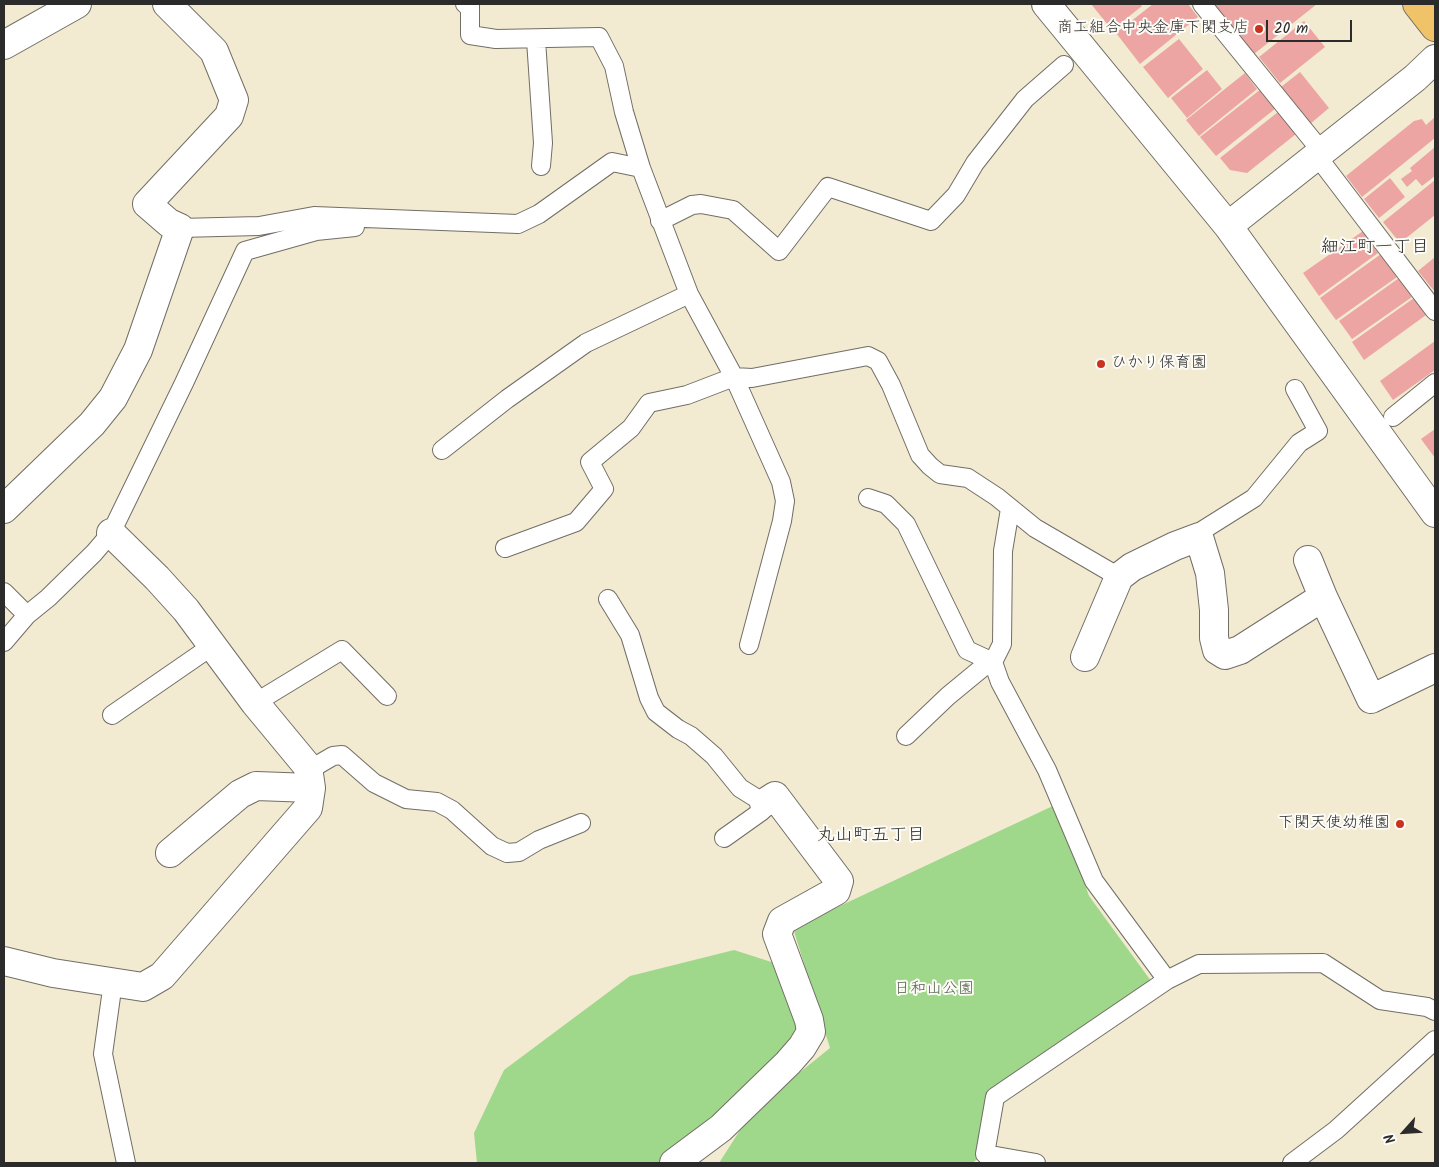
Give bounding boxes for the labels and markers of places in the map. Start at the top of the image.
place label: 商工組合中央金庫下関支店 [1057,19,1249,39]
marker: 商工組合中央金庫下関支店 [1253,23,1265,35]
place label: ひかり保育園 [1111,354,1207,374]
marker: ひかり保育園 [1095,358,1107,370]
place label: 下関天使幼稚園 [1278,814,1390,834]
marker: 下関天使幼稚園 [1394,818,1406,830]

